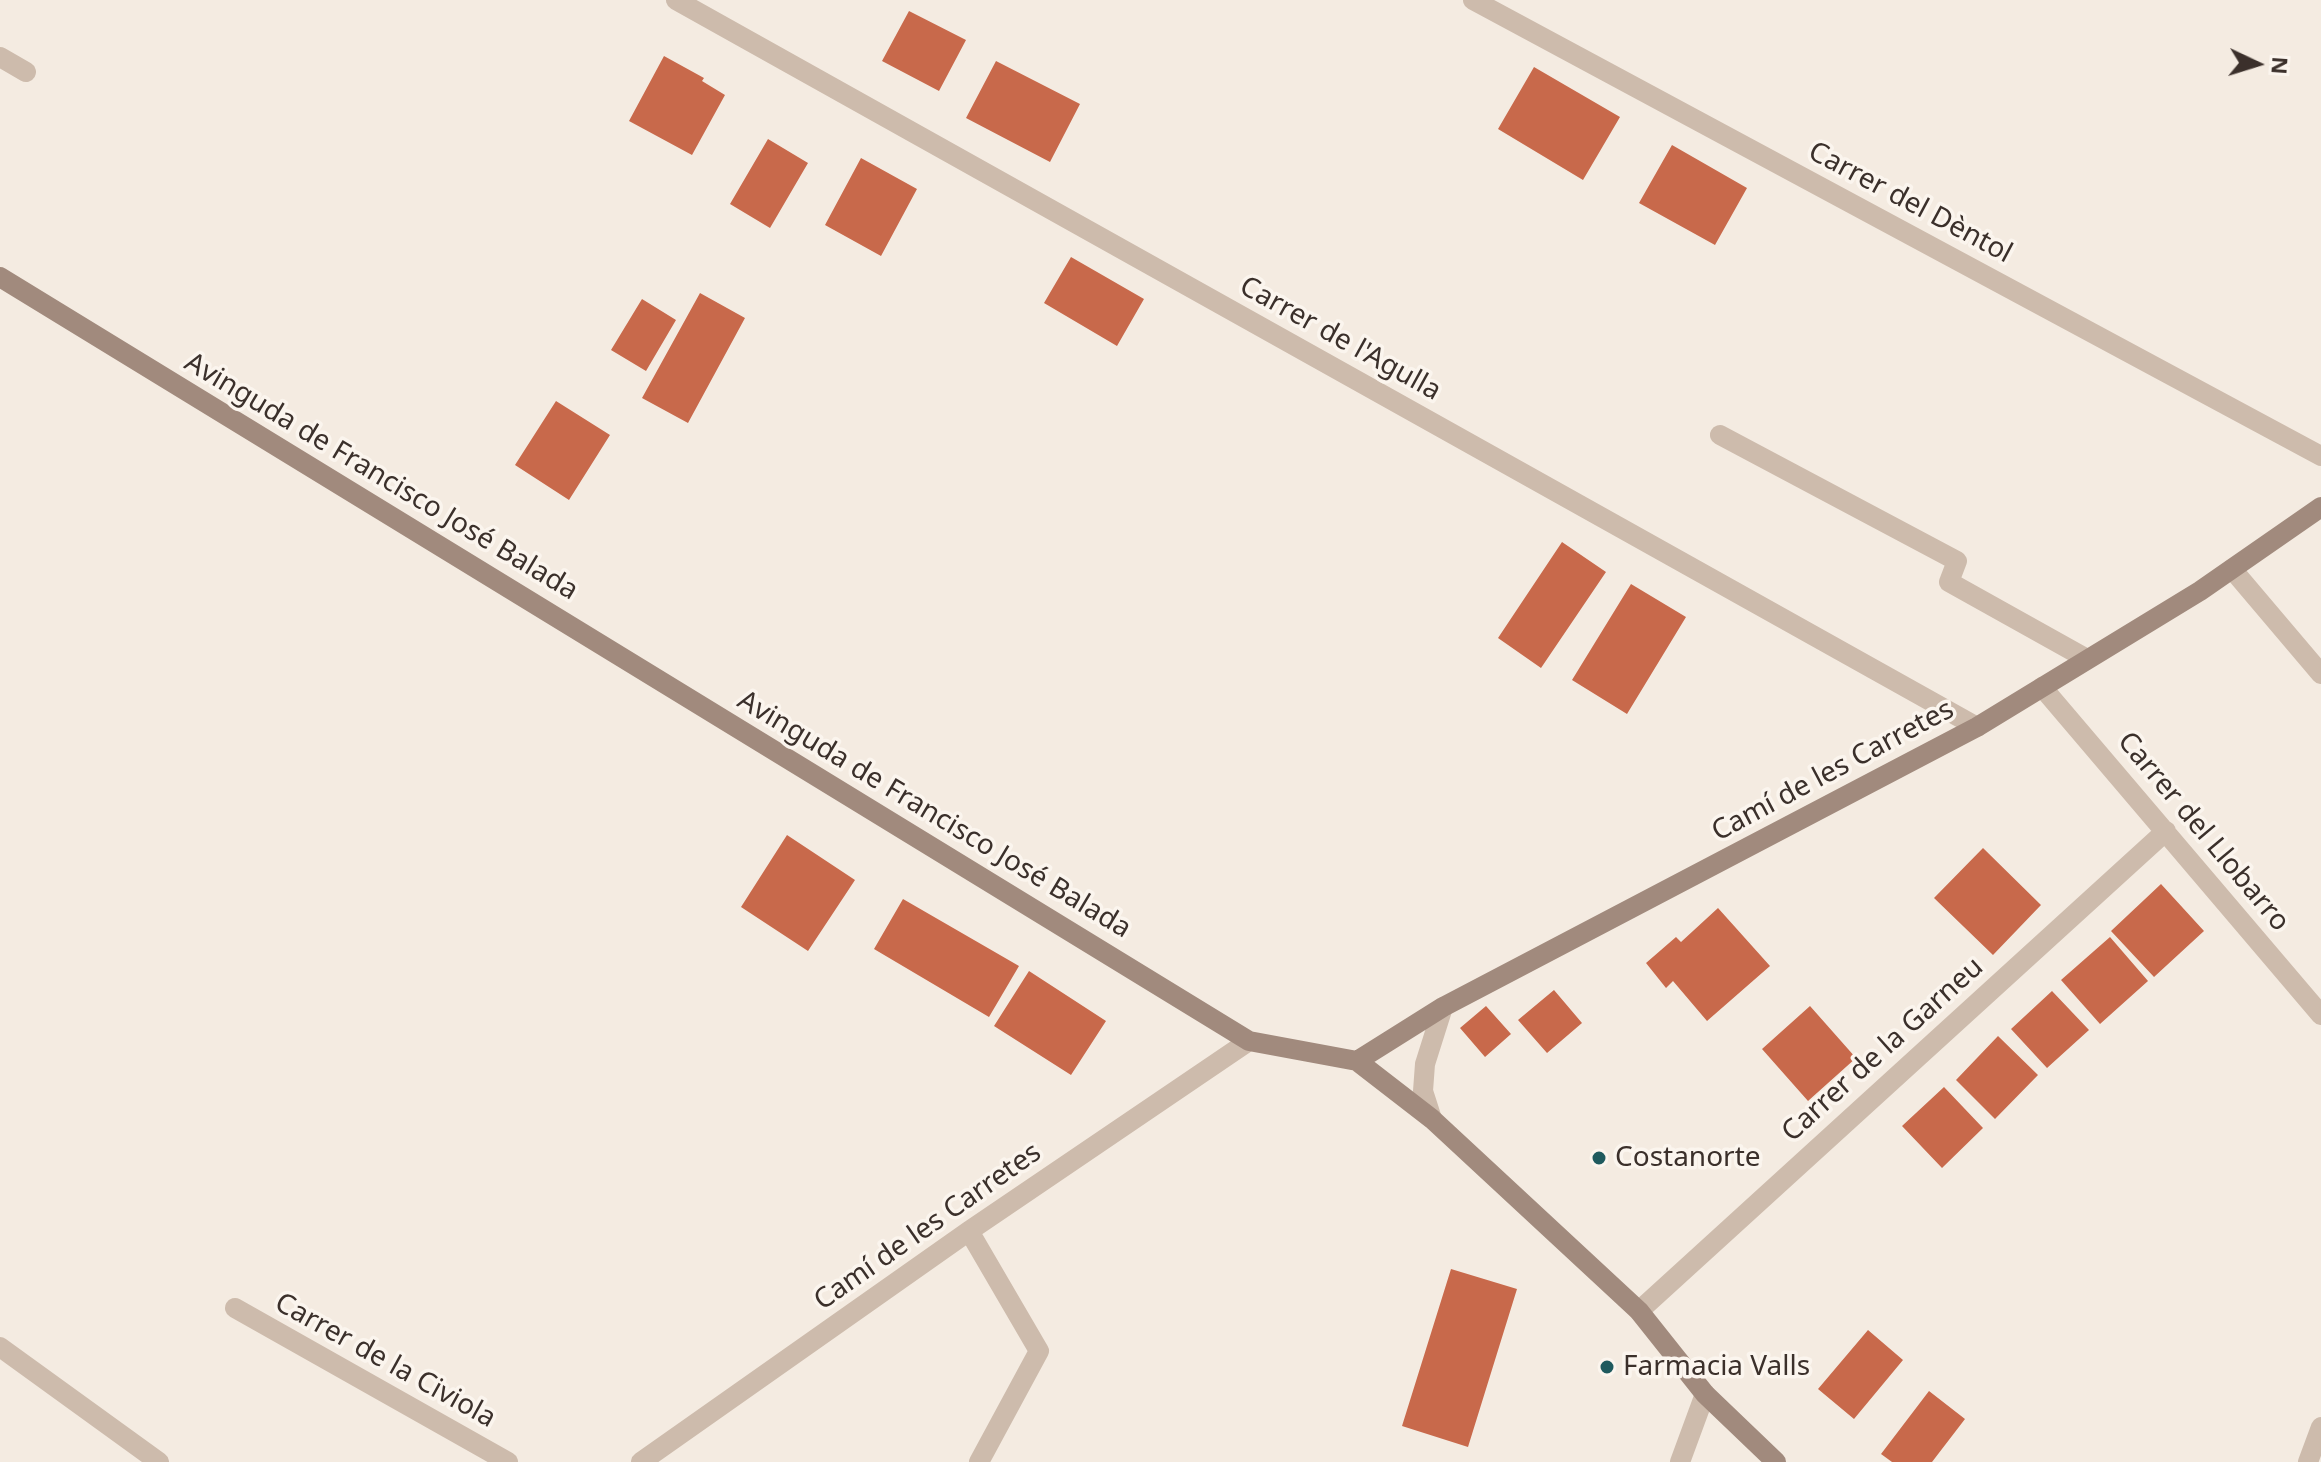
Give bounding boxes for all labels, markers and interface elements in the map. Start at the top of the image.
north arrow [2217,24,2297,104]
text: N [2265,56,2297,76]
street label: Carrer del Dèntol [1802,135,2018,271]
street label: Carrer de l'Agulla [1233,270,1447,408]
street label: Avinguda de Francisco José Balada [178,346,584,608]
street label: Avinguda de Francisco José Balada [731,684,1137,946]
street label: Camí de les Carretes [1706,693,1960,849]
street label: Carrer del Llobarro [2110,726,2296,938]
street label: Carrer de la Garneu [1775,951,1991,1149]
street label: Camí de les Carretes [808,1136,1048,1318]
place label: Costanorte [1615,1141,1761,1175]
marker: Costanorte [1590,1149,1608,1167]
street label: Carrer de la Civiola [269,1286,501,1436]
place label: Farmacia Valls [1623,1350,1810,1384]
marker: Farmacia Valls [1598,1358,1616,1376]

